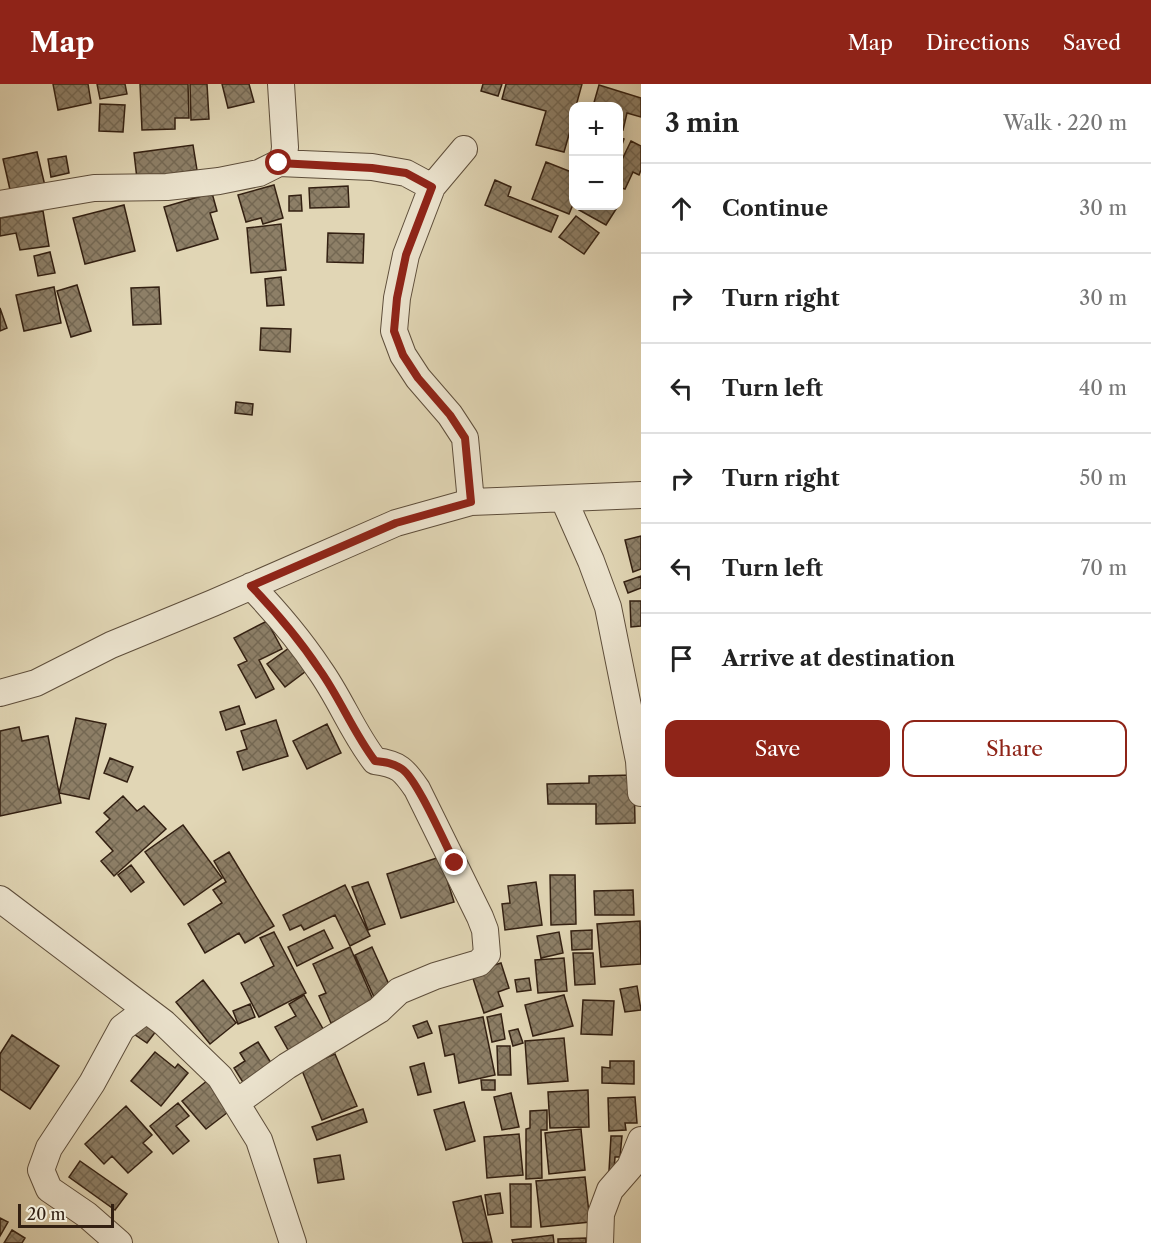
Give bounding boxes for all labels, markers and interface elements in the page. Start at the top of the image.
text: Map [30,25,94,59]
text: Map [848,30,893,55]
text: Directions [926,30,1030,55]
text: Saved [1063,30,1121,55]
map controls [569,102,623,210]
button: + [569,102,623,156]
text: 3 min [665,107,739,139]
text: Walk · 220 m [1003,111,1127,135]
route start [265,149,291,175]
button: − [569,156,623,210]
icon: ahead [665,192,698,225]
text: Continue [722,195,828,222]
text: 30 m [1079,196,1127,220]
icon: right [665,282,698,315]
text: Turn right [722,285,840,312]
text: 30 m [1079,286,1127,310]
icon: left [665,372,698,405]
text: Turn left [722,375,823,402]
text: 40 m [1079,376,1127,400]
icon: right [665,462,698,495]
text: Turn right [722,465,840,492]
text: 50 m [1080,466,1127,490]
icon: left [665,552,698,585]
text: Turn left [722,555,823,582]
text: 70 m [1081,556,1127,580]
icon: arrive [665,642,698,675]
text: Arrive at destination [722,645,955,672]
button: Save [665,720,890,777]
button: Share [902,720,1127,777]
route end [441,849,467,875]
scale bar [18,1201,114,1228]
text: 20 m [27,1204,66,1224]

